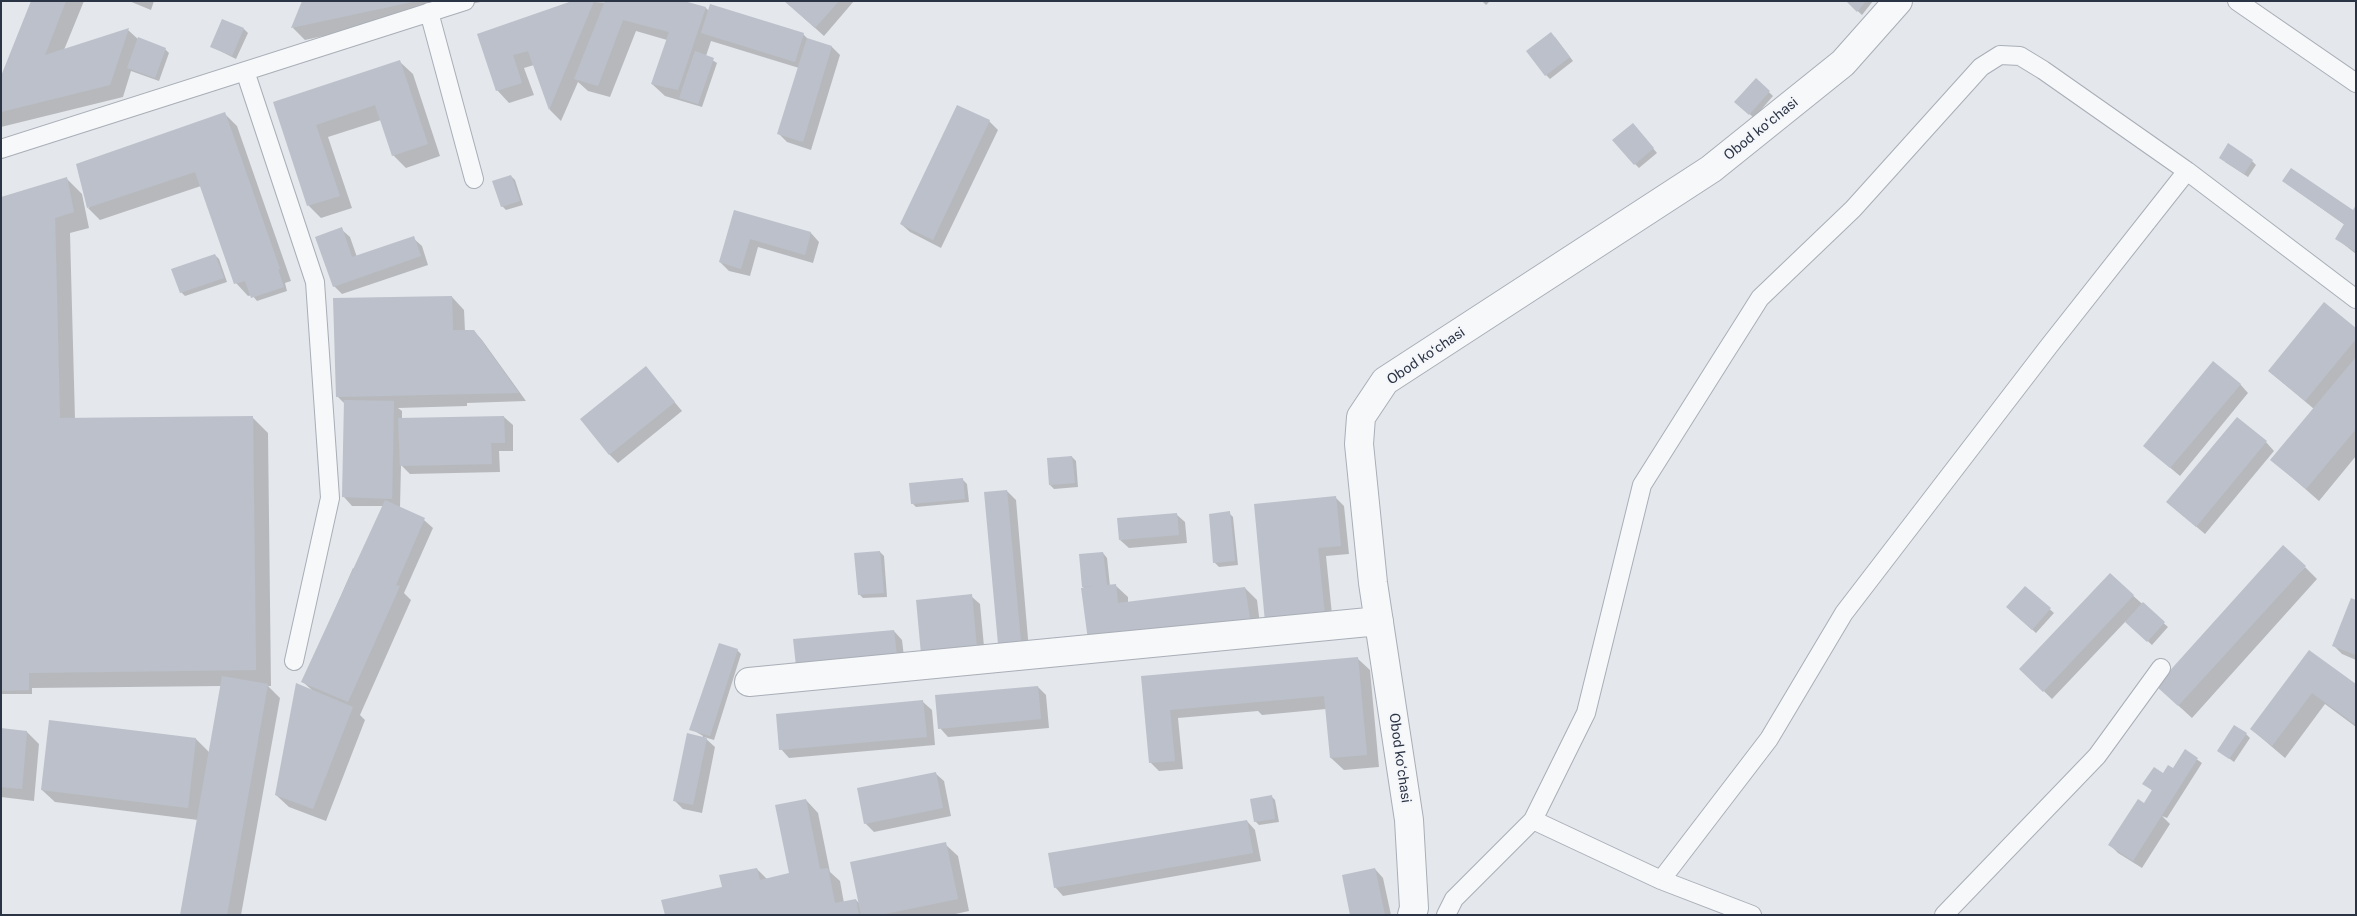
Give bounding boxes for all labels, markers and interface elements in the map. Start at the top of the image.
street label: Obod koʻchasi [1721,94,1801,164]
street label: Obod koʻchasi [1384,324,1468,388]
street label: Obod koʻchasi [1385,712,1415,804]

